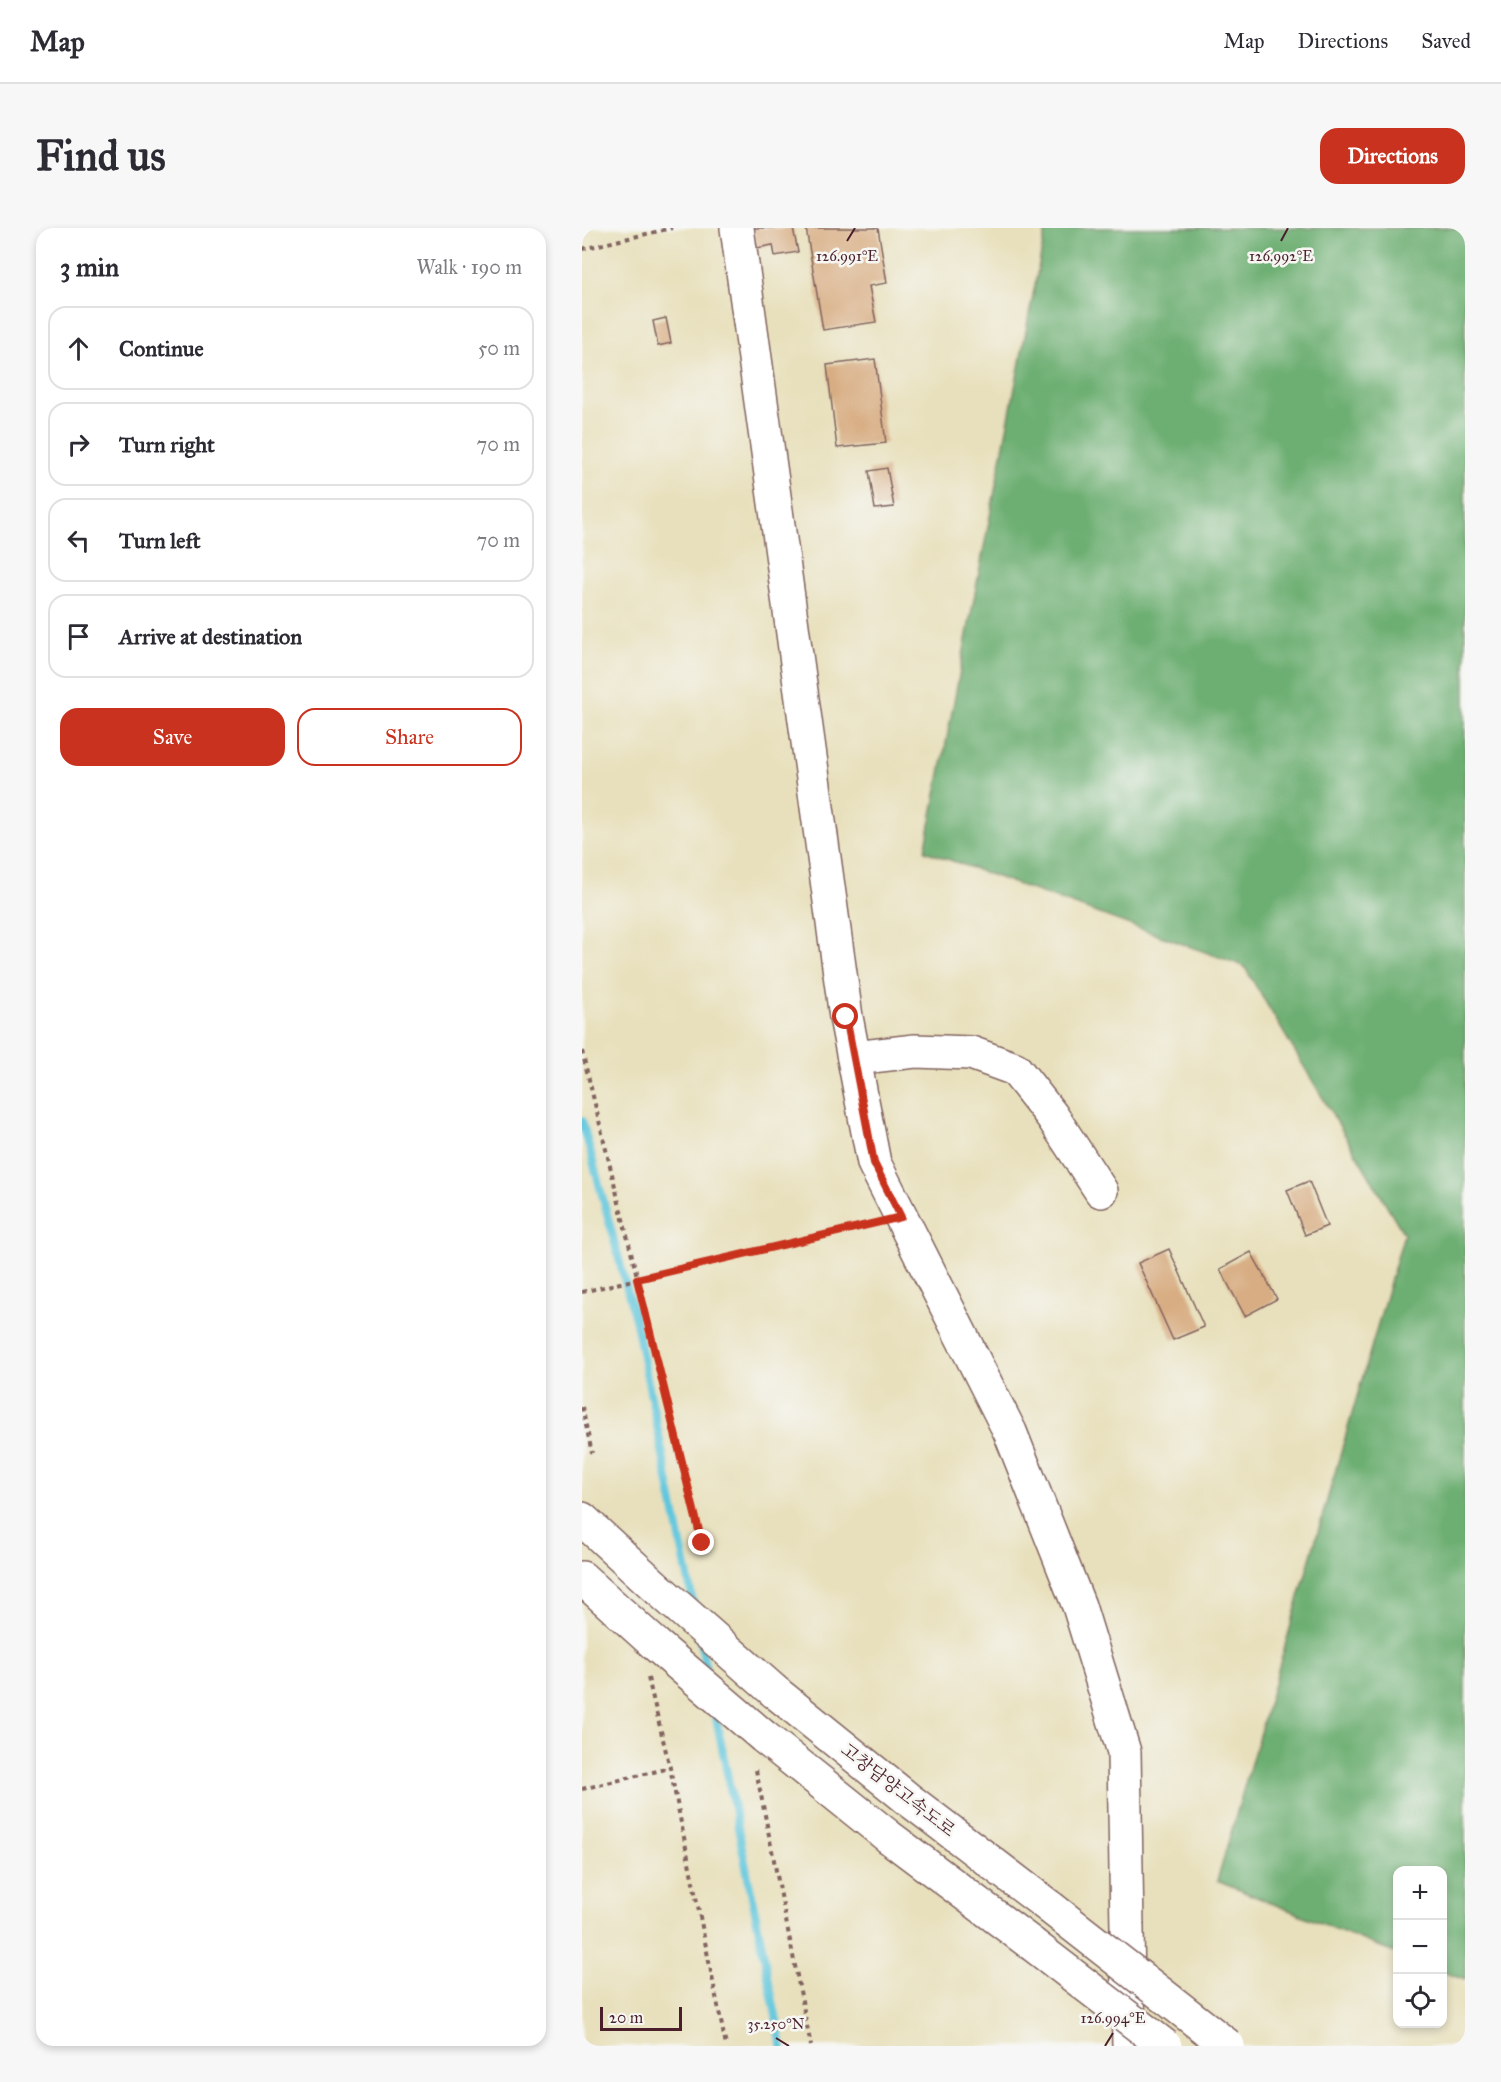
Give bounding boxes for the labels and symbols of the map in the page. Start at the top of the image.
text: 126.991°E [816,247,878,265]
text: 126.992°E [1249,247,1313,265]
route start [832,1003,858,1029]
route end [688,1529,714,1555]
street label: 고창담양고속도로 [836,1739,960,1841]
scale bar [600,2004,682,2032]
text: 126.994°E [1081,2009,1146,2027]
text: 35.250°N [748,2015,805,2033]

